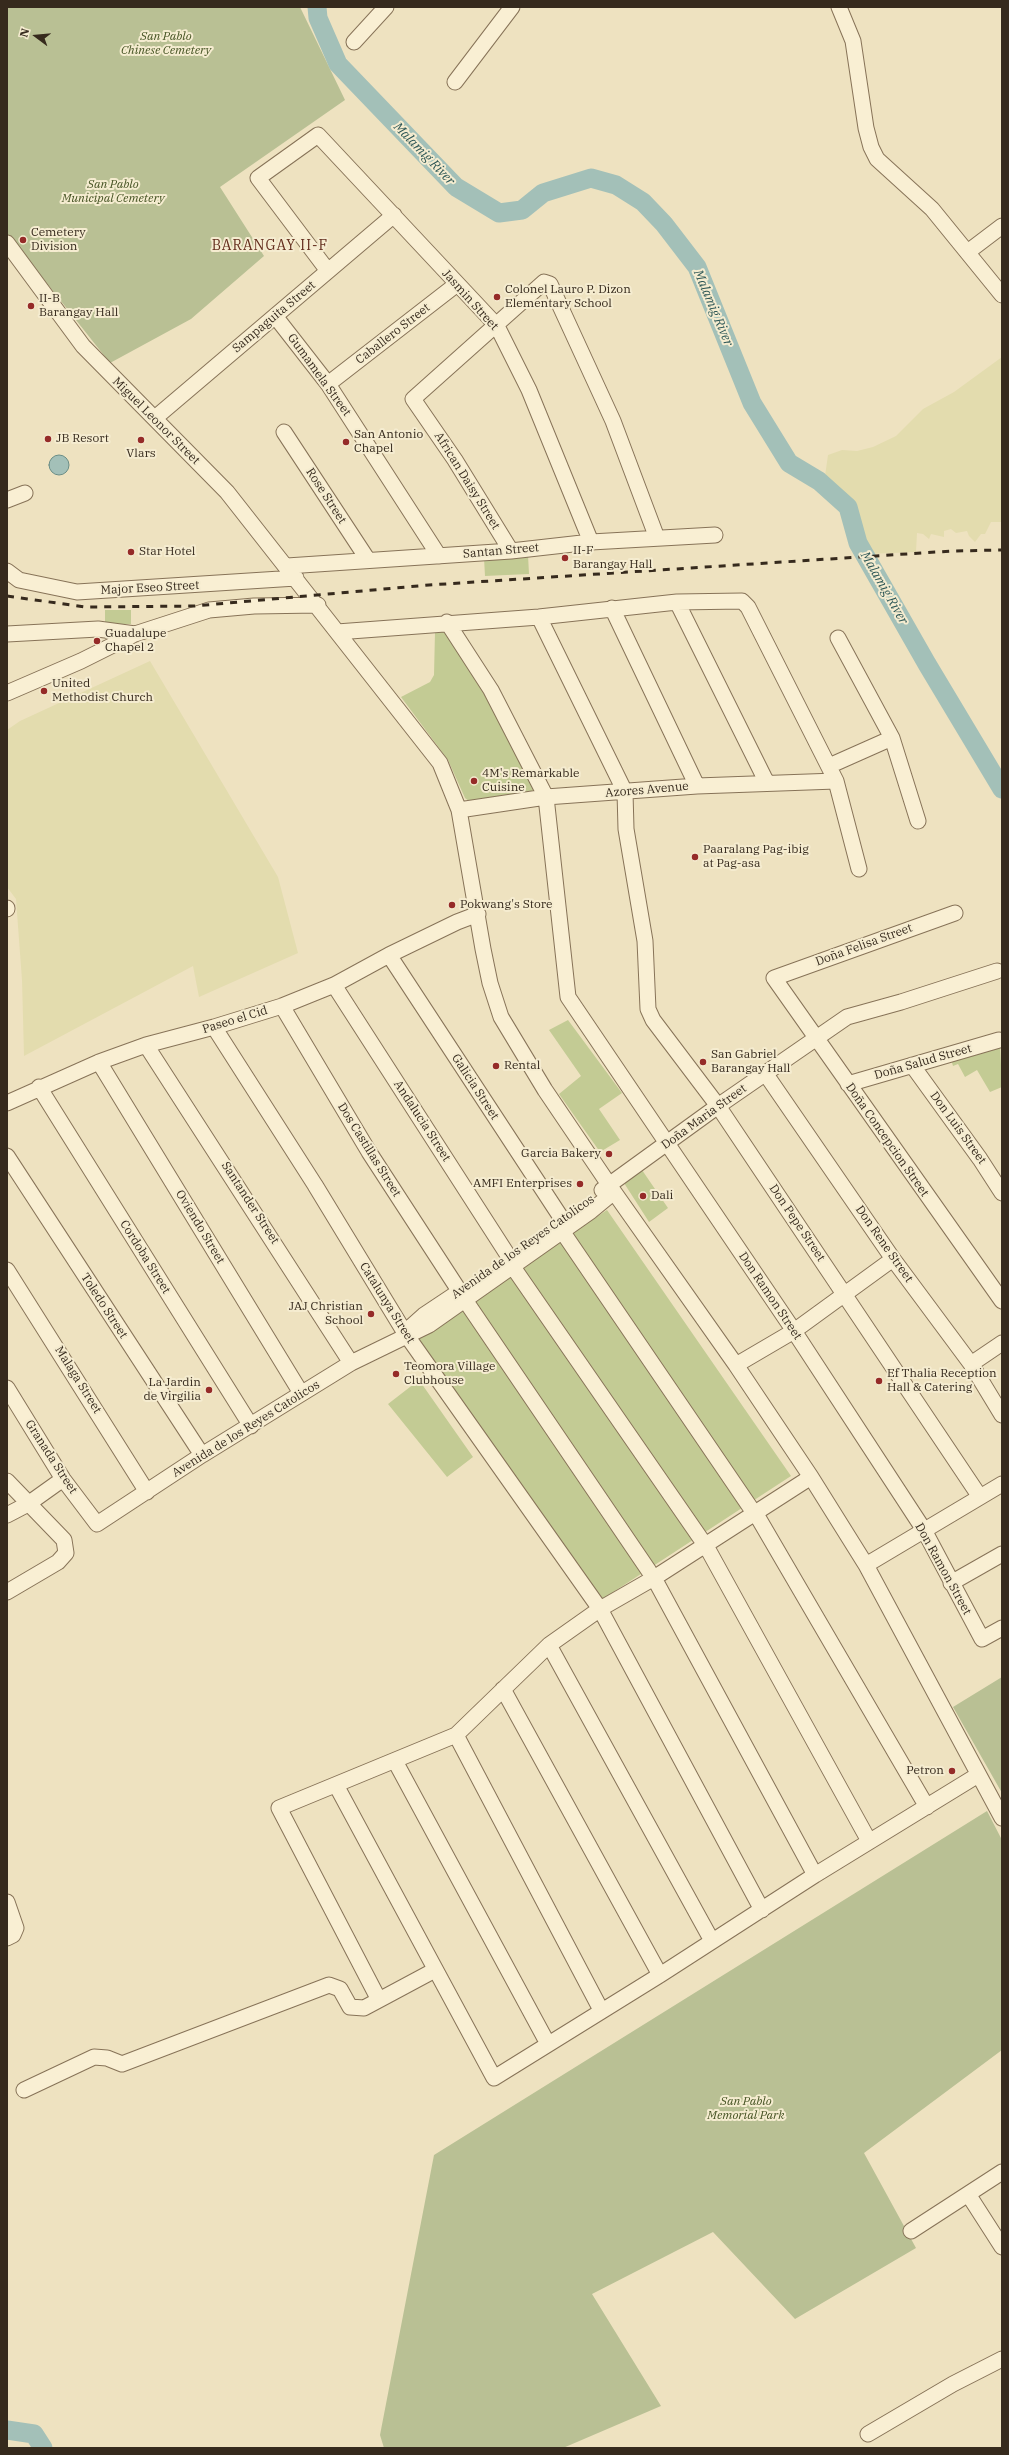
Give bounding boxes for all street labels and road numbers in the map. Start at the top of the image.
street label: Jasmin Street [439,266,501,334]
street label: Sampaguita Street [230,278,318,356]
street label: Caballero Street [353,301,433,367]
street label: Gumamela Street [284,331,354,419]
street label: Miguel Leonor Street [109,374,203,468]
street label: African Daisy Street [431,430,503,532]
street label: Rose Street [303,465,349,527]
street label: Santan Street [462,541,540,561]
street label: Major Eseo Street [100,578,200,598]
street label: Azores Avenue [605,779,689,801]
street label: Doña Felisa Street [814,921,914,969]
street label: Paseo el Cid [201,1003,269,1037]
street label: Doña Salud Street [873,1041,973,1083]
street label: Galicia Street [448,1051,502,1123]
street label: Andalucia Street [390,1078,454,1164]
street label: Doña Concepcion Street [842,1080,932,1200]
street label: Doña Maria Street [659,1081,749,1153]
street label: Don Luis Street [927,1089,989,1167]
street label: Dos Castillas Street [334,1100,404,1200]
street label: Santander Street [218,1159,282,1247]
street label: Don Pepe Street [766,1182,828,1264]
street label: Oviendo Street [172,1187,228,1267]
street label: Avenida de los Reyes Catolicos [449,1192,597,1302]
street label: Don Rene Street [852,1203,916,1285]
street label: Cordoba Street [117,1218,173,1296]
street label: Don Ramon Street [735,1249,805,1343]
street label: Catalunya Street [356,1260,418,1346]
street label: Toledo Street [78,1271,130,1341]
street label: Malaga Street [52,1344,104,1416]
street label: Avenida de los Reyes Catolicos [170,1378,322,1480]
street label: Granada Street [22,1417,80,1497]
street label: Don Ramon Street [912,1521,974,1617]

